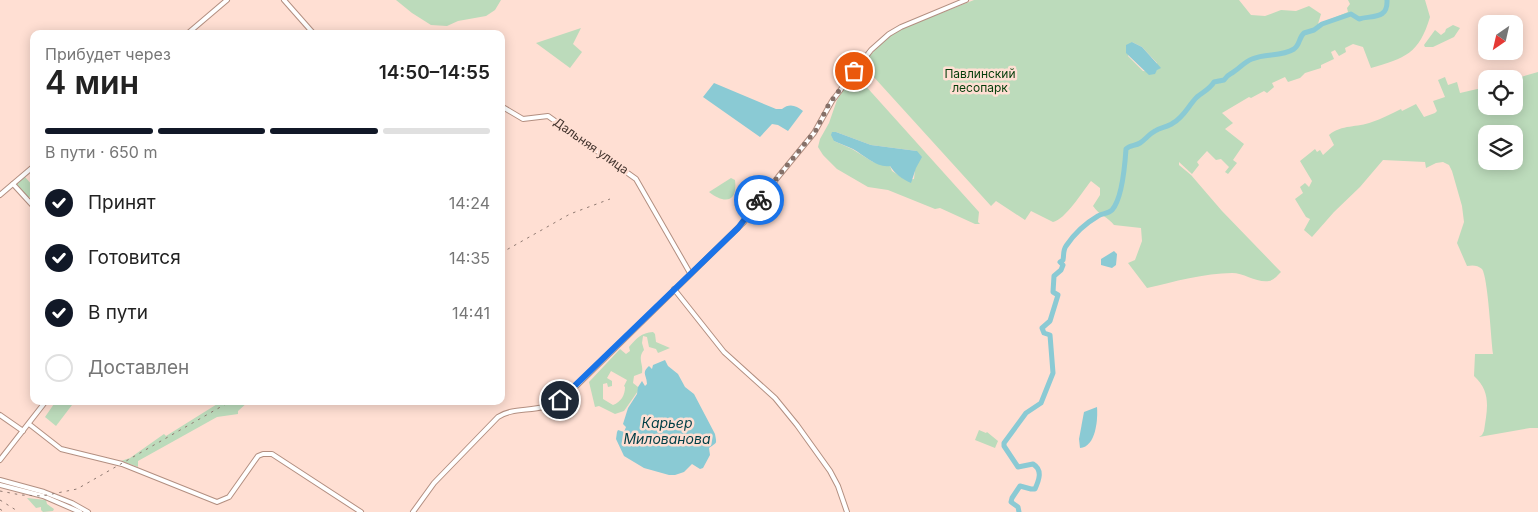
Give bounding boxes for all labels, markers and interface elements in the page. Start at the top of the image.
north arrow [1478,15,1522,60]
map controls [1478,15,1523,170]
text: Прибудет через [45,44,171,64]
pin [833,50,875,92]
icon: bag [840,57,868,85]
text: 14:50–14:55 [379,61,490,84]
text: 4 мин [45,63,139,102]
park label: Павлинский лесопарк [944,66,1016,95]
button: locate [1478,70,1523,115]
street label: Дальняя улица [551,114,632,177]
button: layers [1478,125,1523,170]
text: В пути · 650 m [45,142,157,162]
courier [734,175,784,225]
icon: bike [745,186,773,214]
icon: check [45,189,73,217]
text: Принят [88,191,156,214]
text: 14:24 [449,193,490,213]
icon: check [45,244,73,272]
text: Готовится [88,246,181,269]
text: 14:35 [449,248,490,268]
icon: check [45,299,73,327]
text: В пути [88,301,148,324]
text: 14:41 [452,303,490,323]
text: Доставлен [88,356,189,379]
pin [539,379,581,421]
icon: home [546,386,574,414]
water label: Карьер Милованова [623,414,711,447]

